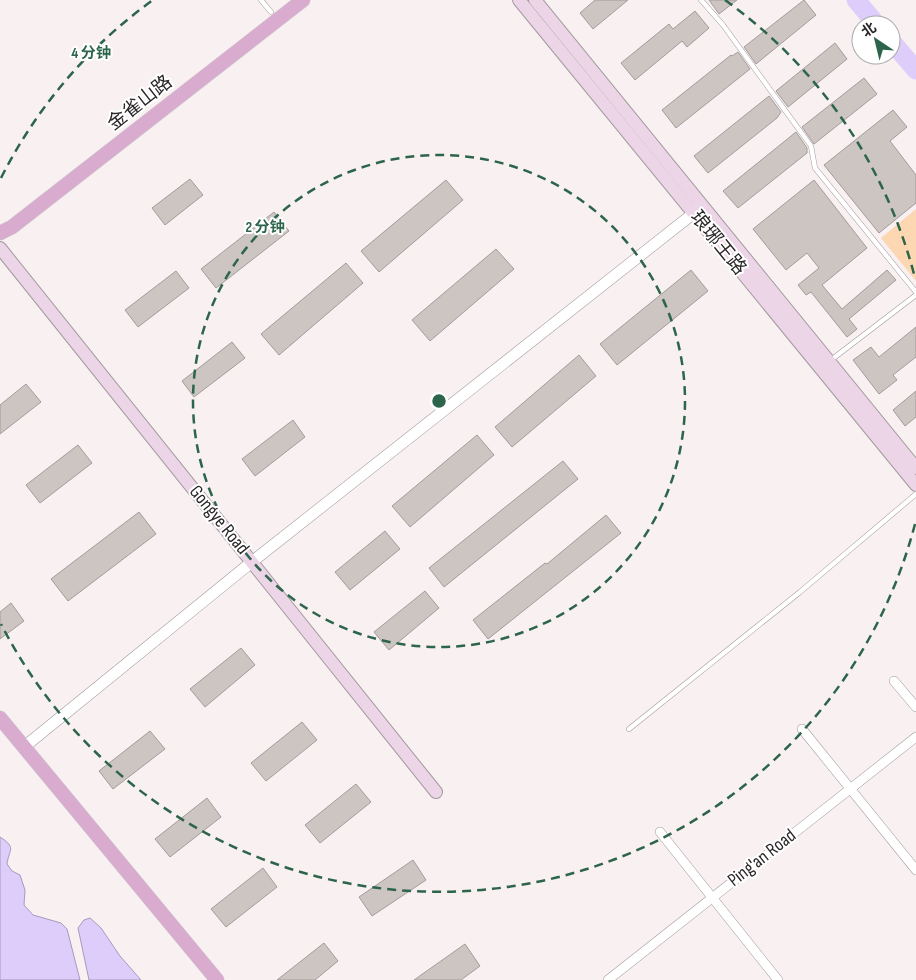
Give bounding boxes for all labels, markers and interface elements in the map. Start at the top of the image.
north arrow [851,15,901,65]
text: 北 [858,19,879,41]
text: 4 分钟 [71,44,111,63]
street label: 金雀山路 [103,71,177,135]
street label: 琅琊王路 [685,206,751,280]
text: 2 分钟 [246,218,284,237]
centre of rings [430,392,448,410]
street label: Gongye Road [184,481,254,559]
street label: Ping'an Road [723,824,801,892]

